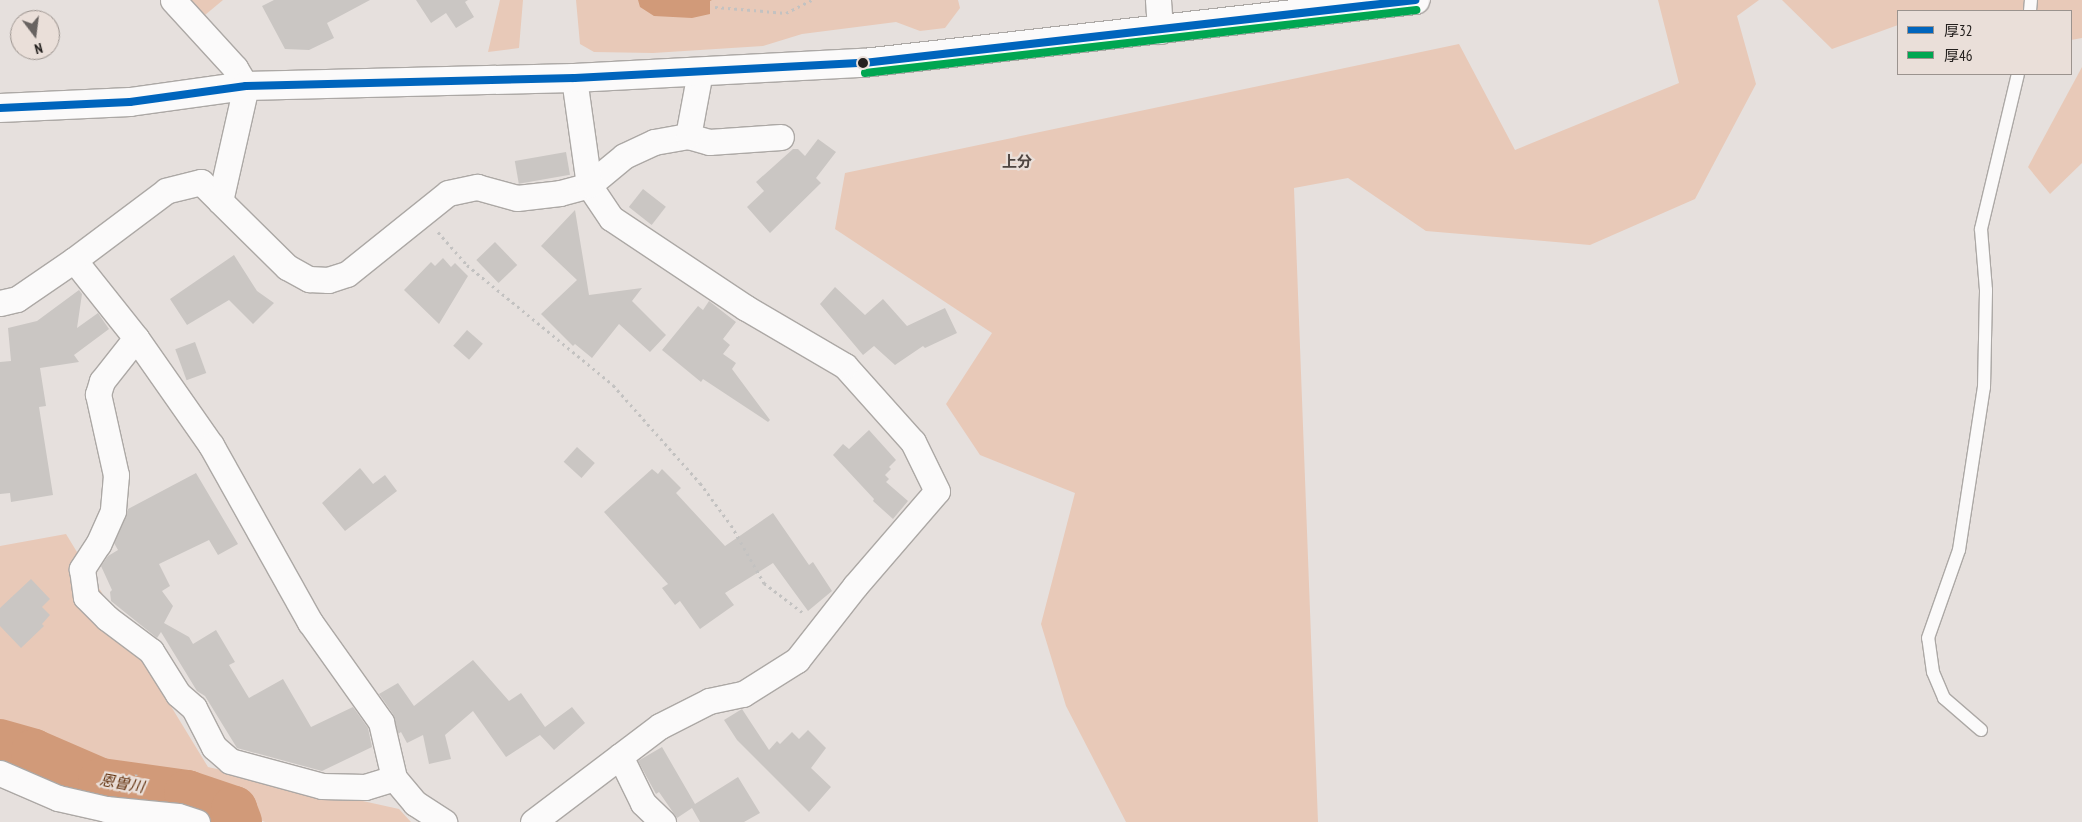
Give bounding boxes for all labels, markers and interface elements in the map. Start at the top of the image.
north arrow [10,10,60,60]
legend [1897,10,2072,75]
text: 厚32 [1944,21,1973,40]
text: N [33,39,45,58]
text: 厚46 [1944,46,1973,65]
unlabelled marker [858,58,868,68]
district label: 上分 [1002,153,1032,171]
water label: 恩曽川 [98,770,146,796]

